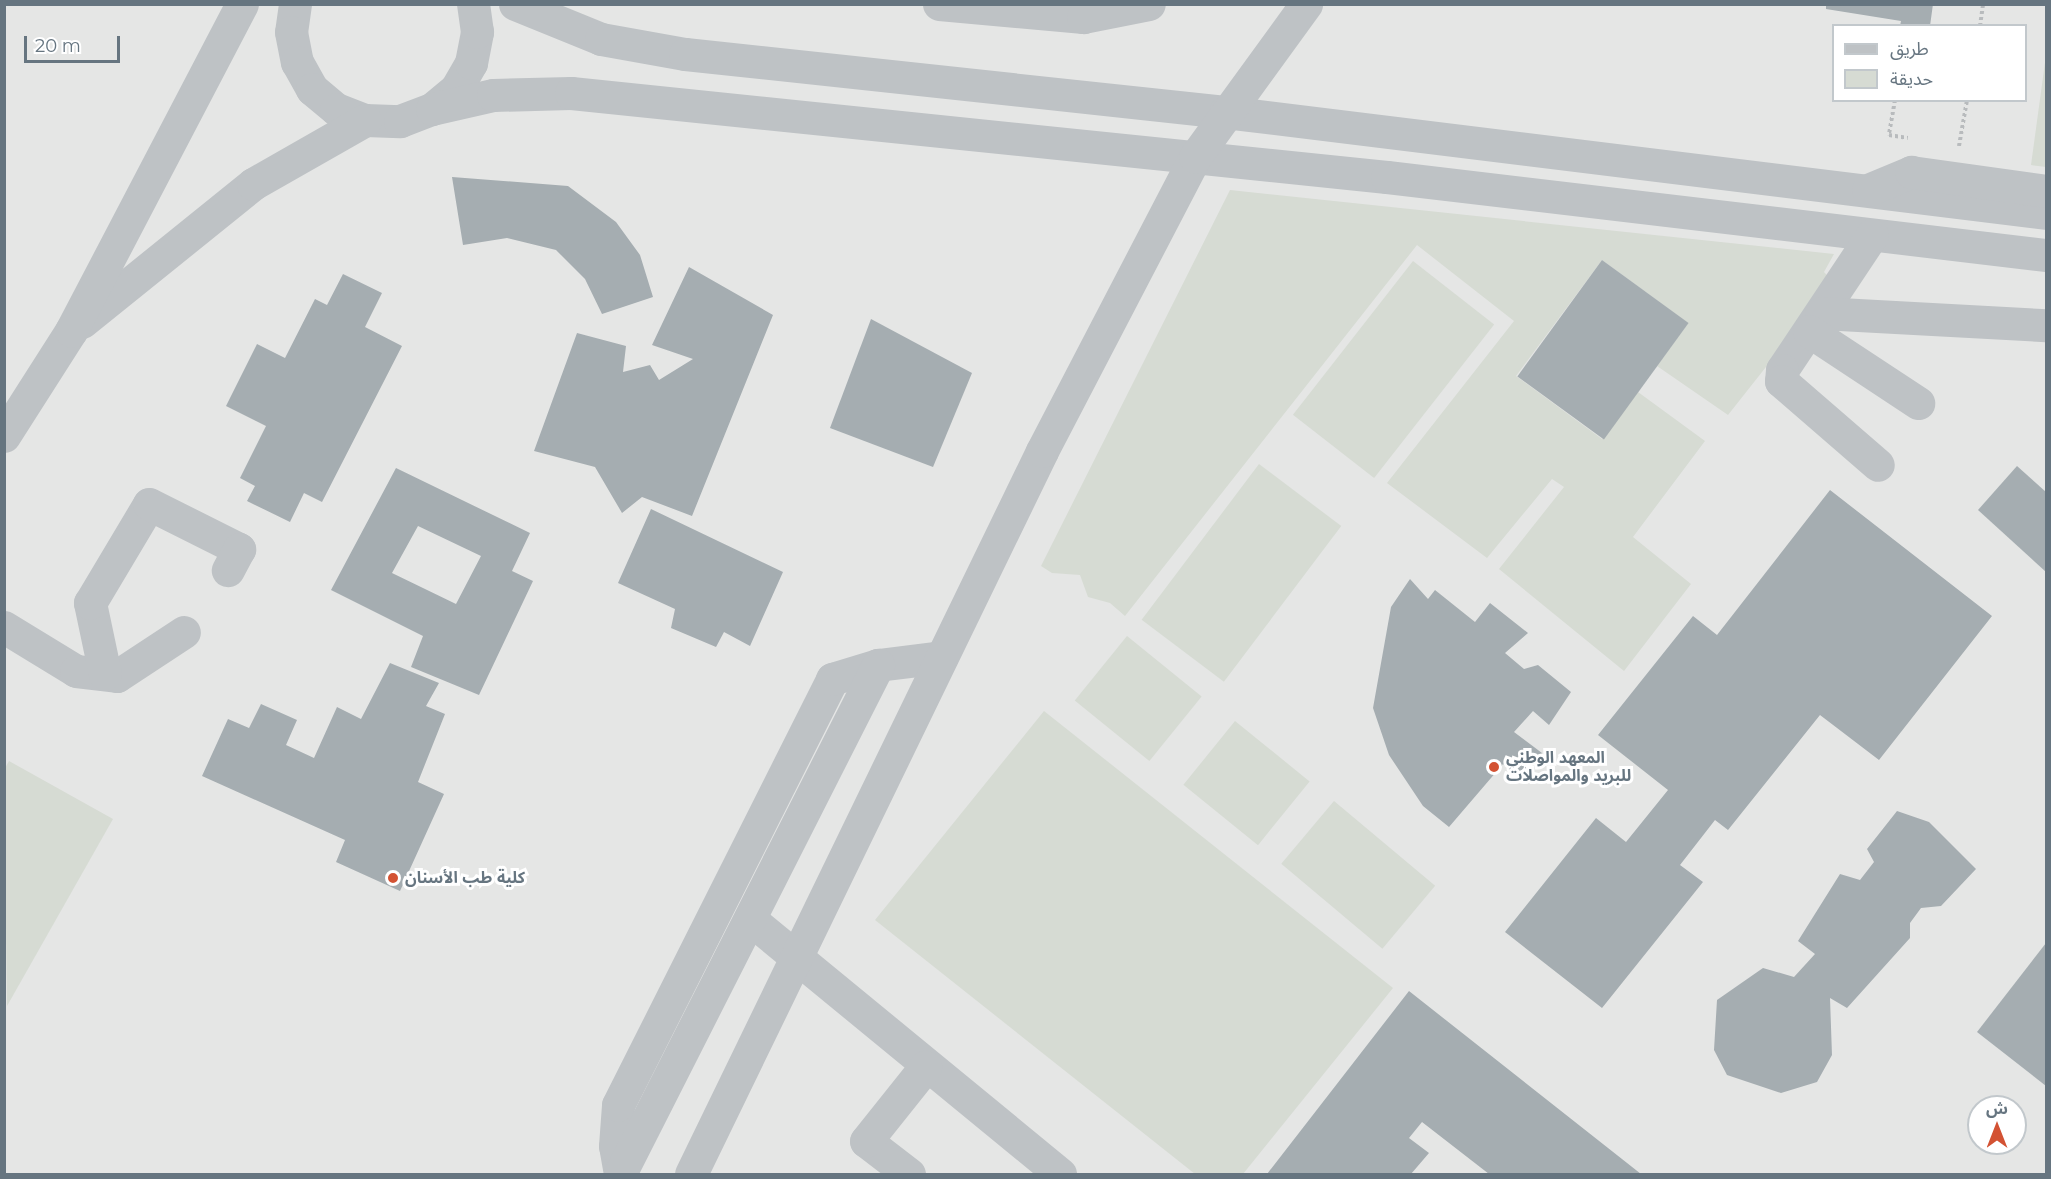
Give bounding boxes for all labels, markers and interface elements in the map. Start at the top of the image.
scale bar [27,24,123,62]
legend [1832,24,2027,102]
text: 20 m [35,35,81,57]
text: طريق [1890,38,1929,60]
text: حديقة [1890,68,1933,90]
place label: المعهد الوطني للبريد والمواصلات [1506,748,1631,786]
marker: المعهد الوطني للبريد والمواصلات [1487,760,1501,774]
place label: كلية طب الأسنان [405,868,525,888]
marker: كلية طب الأسنان [386,871,400,885]
north arrow [1967,1095,2027,1155]
text: ش [1986,1099,2008,1118]

